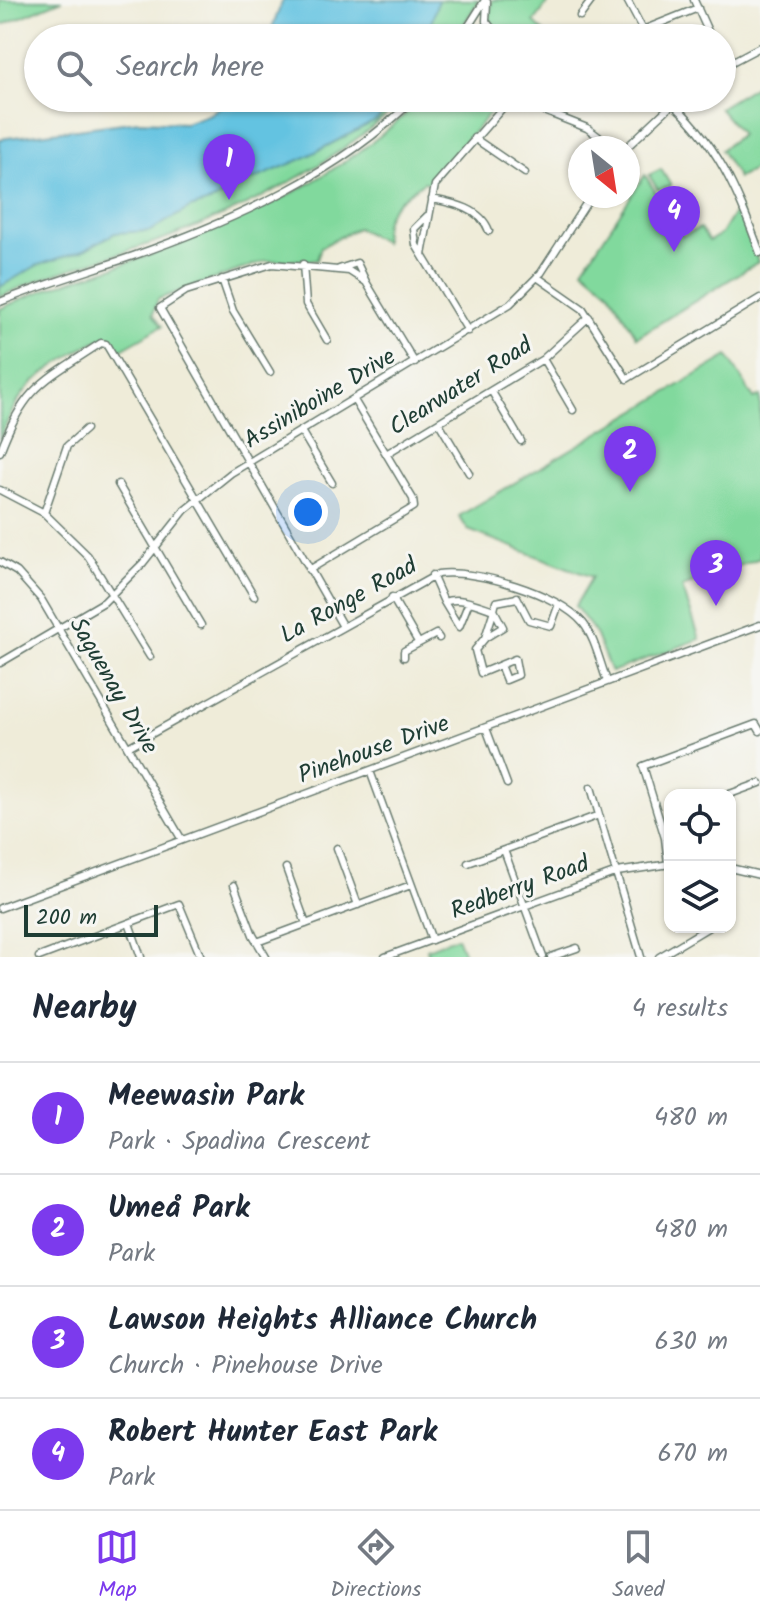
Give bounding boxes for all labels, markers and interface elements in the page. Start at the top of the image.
search box [24,24,736,112]
text: Search here [116,44,264,92]
icon: search [52,46,96,90]
pin: 1 [203,134,255,200]
north arrow [568,136,640,208]
pin: 4 [648,186,700,252]
street label: Clearwater Road [381,327,541,447]
street label: Assiniboine Drive [236,338,404,460]
pin: 2 [604,426,656,492]
your location [288,492,328,532]
pin: 3 [690,540,742,606]
street label: La Ronge Road [273,547,426,655]
street label: Saguenay Drive [58,610,168,762]
street label: Pinehouse Drive [293,705,455,795]
map controls [664,789,736,933]
button: locate [664,789,736,861]
street label: Redberry Road [445,845,596,931]
button: layers [664,861,736,933]
scale bar [24,901,158,937]
text: 200 m [36,901,97,936]
text: Nearby [32,982,137,1036]
text: 4 results [632,988,728,1030]
text: Meewasin Park [108,1073,304,1121]
text: 1 [54,1097,62,1139]
text: 480 m [654,1097,728,1139]
text: Park · Spadina Crescent [108,1121,370,1163]
text: Umeå Park [108,1185,250,1233]
text: 2 [50,1209,66,1251]
text: 480 m [654,1209,728,1251]
text: Park [108,1233,155,1275]
text: Lawson Heights Alliance Church [108,1297,537,1345]
text: 3 [51,1321,65,1363]
text: 630 m [655,1321,728,1363]
text: Church · Pinehouse Drive [108,1345,383,1387]
text: Robert Hunter East Park [108,1409,437,1457]
text: 4 [51,1433,65,1475]
text: 670 m [657,1433,728,1475]
text: Park [108,1457,155,1499]
tab: Map [95,1525,139,1608]
tab: Directions [330,1525,422,1608]
tab: Saved [612,1525,665,1608]

